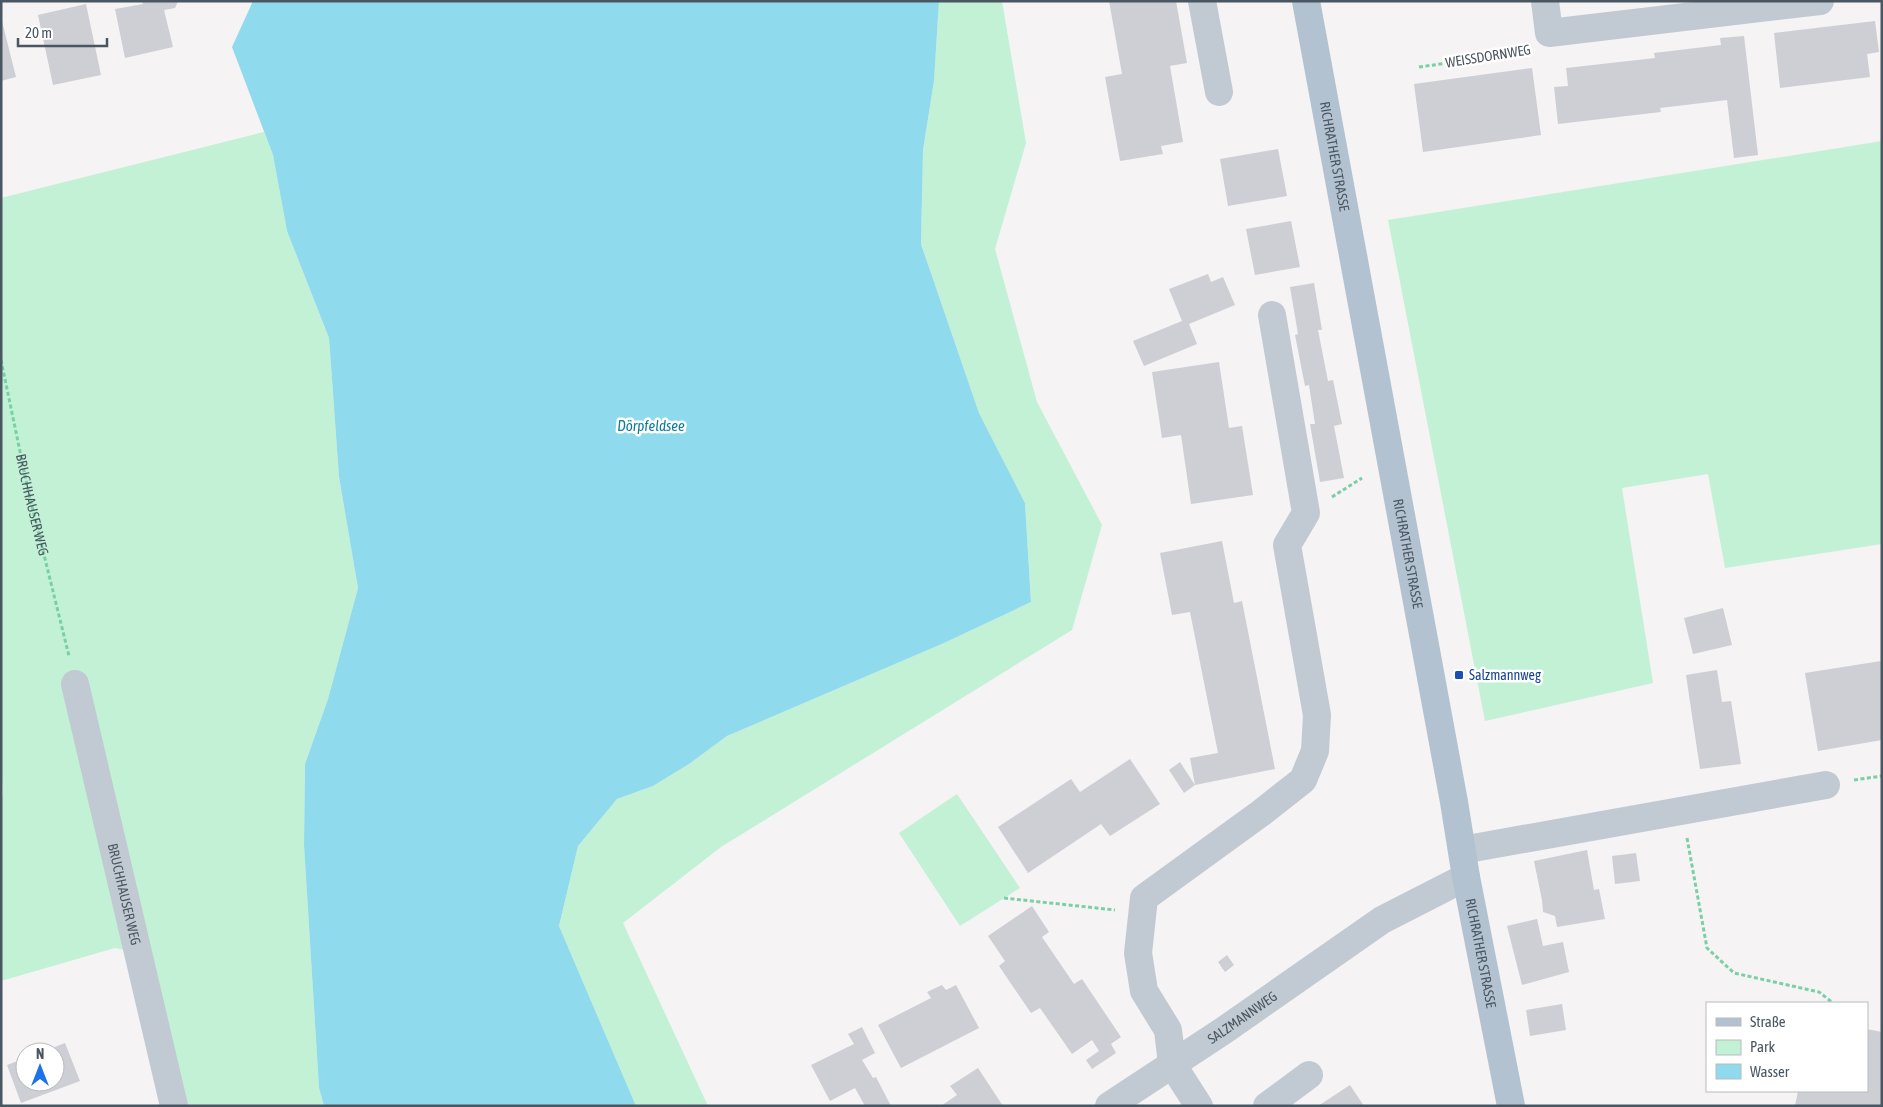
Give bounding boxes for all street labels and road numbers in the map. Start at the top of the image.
street label: WEISSDORNWEG [1444,41,1532,71]
street label: RICHRATHER STRASSE [1317,100,1353,213]
street label: BRUCHHAUSER WEG [13,452,52,557]
street label: RICHRATHER STRASSE [1390,498,1426,610]
street label: BRUCHHAUSER WEG [105,842,144,947]
street label: RICHRATHER STRASSE [1462,897,1500,1009]
street label: SALZMANNWEG [1205,988,1280,1047]

